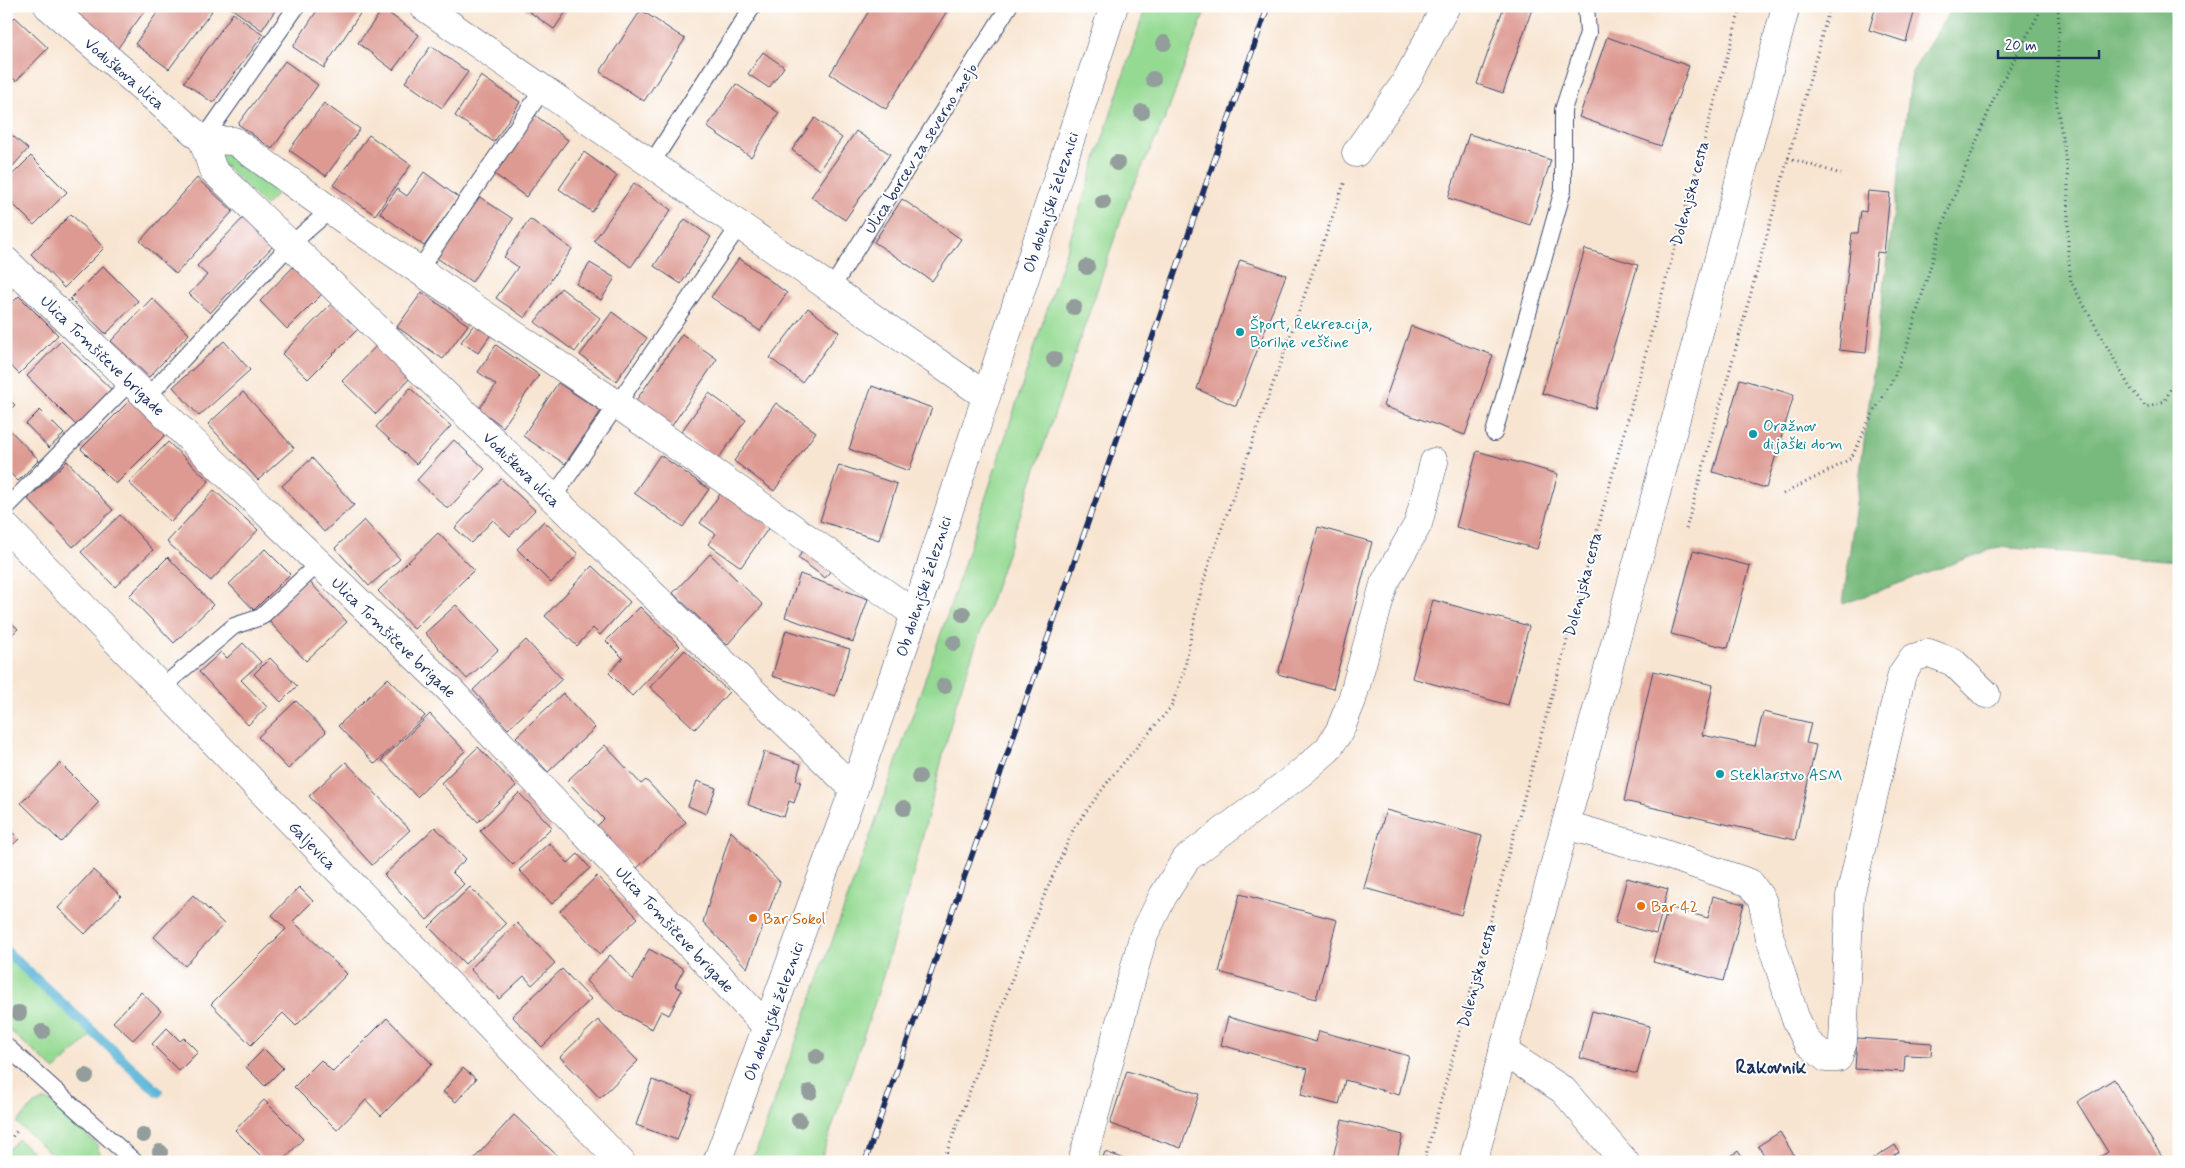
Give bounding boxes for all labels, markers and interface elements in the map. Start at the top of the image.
scale bar [1998,28,2099,60]
street label: Voduškova ulica [79,33,169,115]
text: 20 m [2005,36,2037,56]
street label: Ulica borcev za severno mejo [860,59,983,238]
street label: Ob dolenjski železnici [1019,129,1084,276]
street label: Dolenjska cesta [1666,139,1715,248]
street label: Ulica Tomšičeve brigade [35,291,169,421]
place label: Šport, Rekreacija, Borilne veščine [1250,314,1372,353]
marker: Šport, Rekreacija, Borilne veščine [1234,326,1246,338]
place label: Oražnov dijaški dom [1763,416,1843,455]
street label: Voduškova ulica [478,428,564,512]
marker: Oražnov dijaški dom [1747,428,1759,440]
street label: Ob dolenjski železnici [892,513,957,660]
street label: Dolenjska cesta [1559,530,1608,639]
street label: Ulica Tomšičeve brigade [326,573,460,703]
place label: Steklarstvo ASM [1730,765,1843,786]
marker: Steklarstvo ASM [1714,768,1726,780]
street label: Galjevica [283,817,340,875]
street label: Ulica Tomšičeve brigade [610,862,738,998]
place label: Bar 42 [1651,897,1698,918]
marker: Bar 42 [1635,900,1647,912]
place label: Bar Sokol [763,909,826,930]
marker: Bar Sokol [747,912,759,924]
street label: Dolenjska cesta [1453,921,1502,1030]
street label: Ob dolenjski železnici [739,939,810,1084]
district label: Rakovnik [1736,1055,1807,1080]

